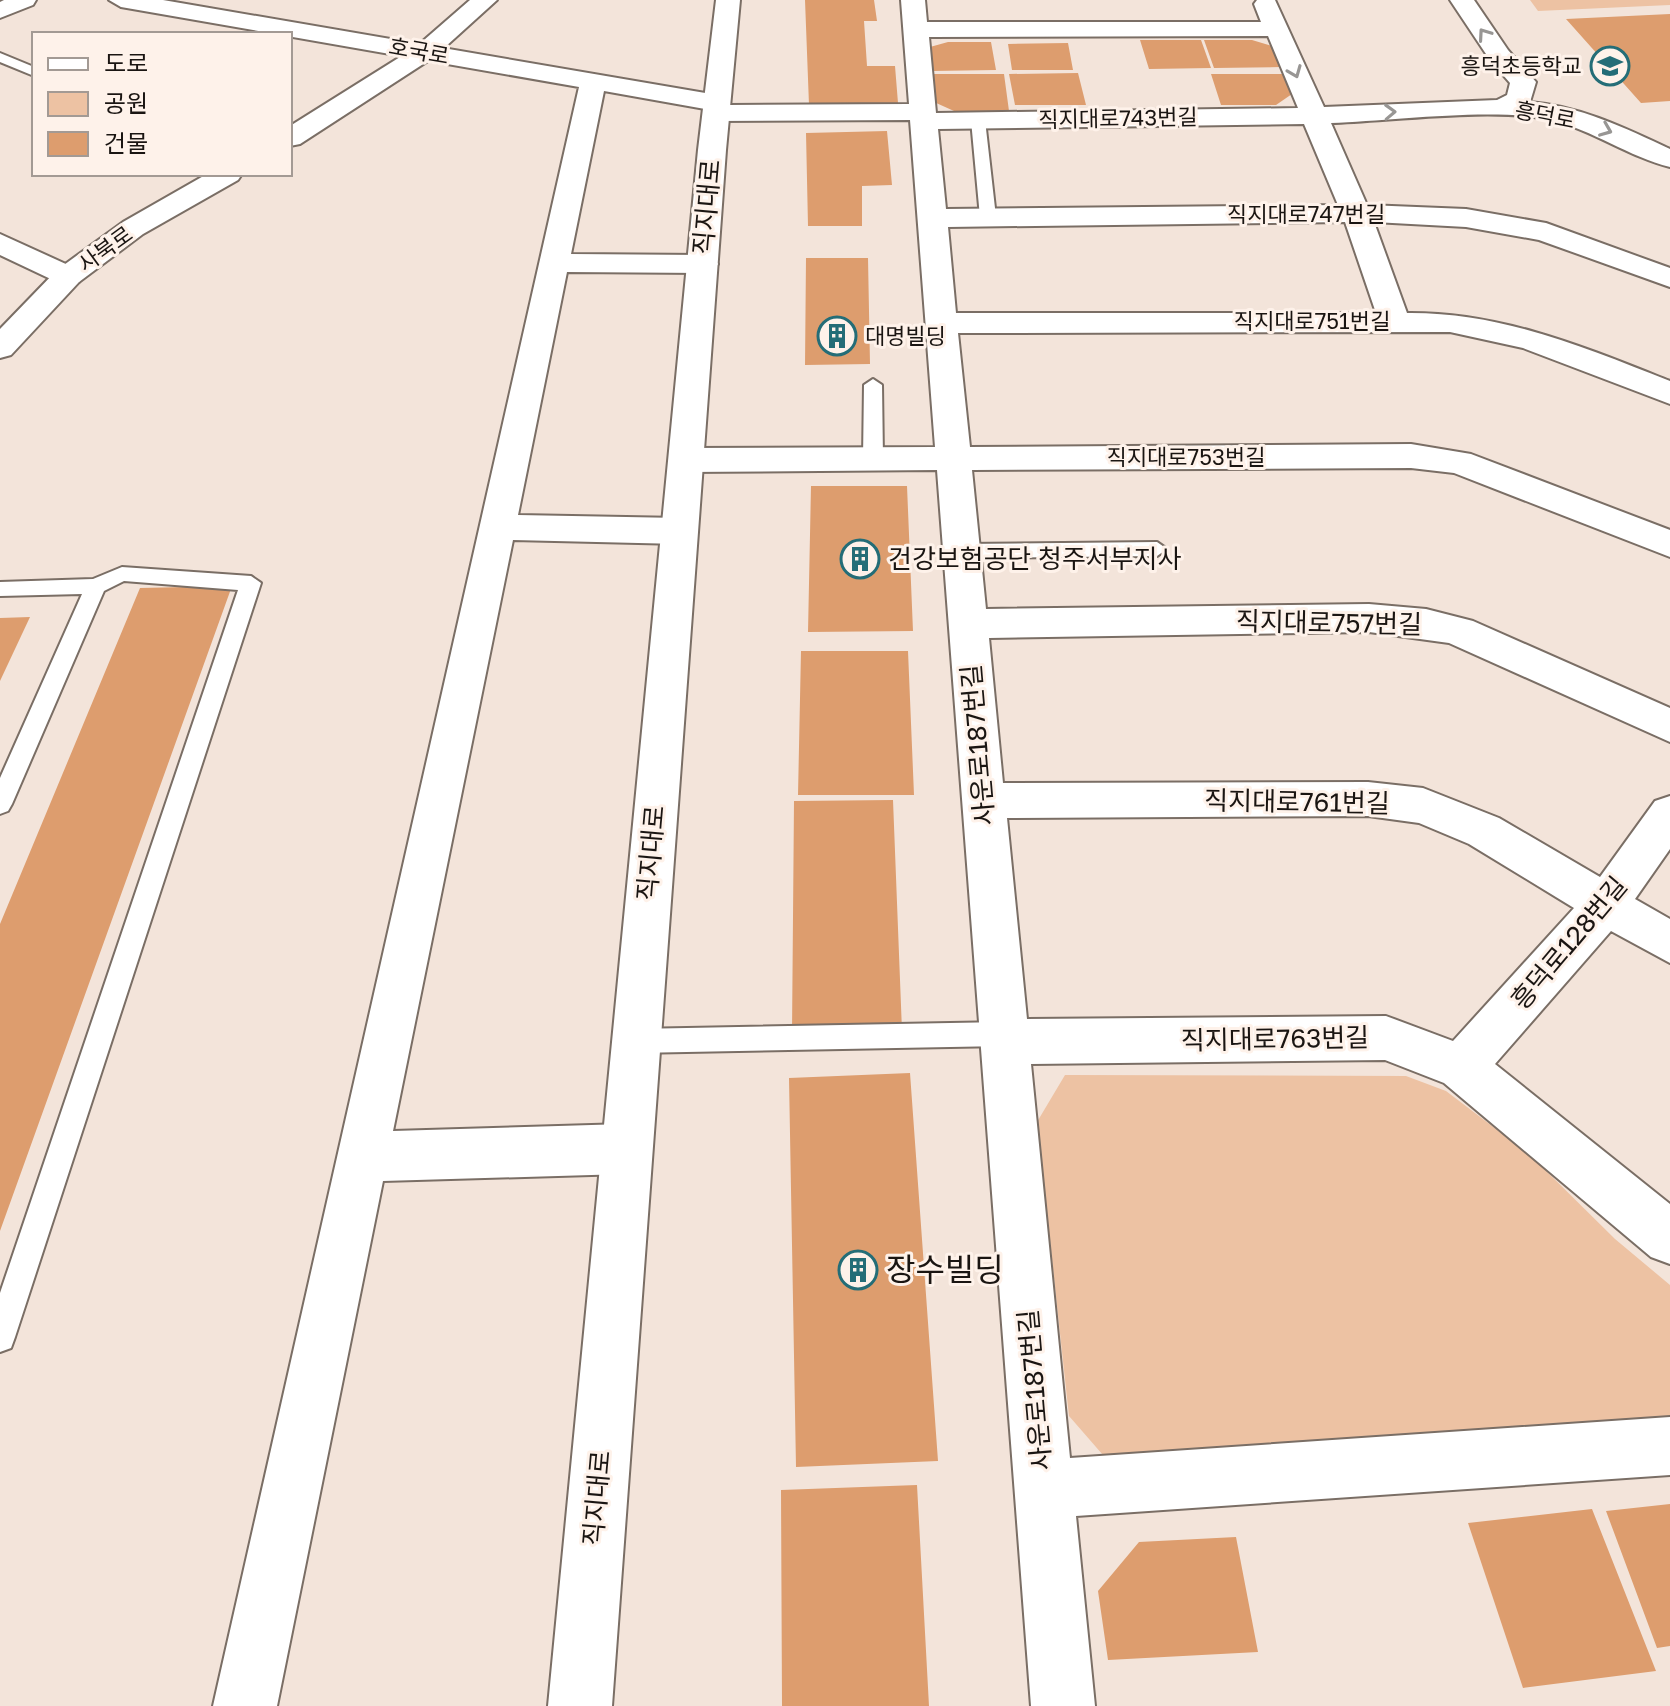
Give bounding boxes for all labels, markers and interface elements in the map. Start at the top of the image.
one-way arrow [1480,29,1494,43]
legend [32,32,292,176]
street label: 호국로 [387,32,451,69]
school or university icon: 흥덕초등학교 [1589,45,1631,87]
text: 도로 [104,48,148,77]
place label: 흥덕초등학교 [1461,52,1582,79]
one-way arrow [1285,64,1301,78]
text: 공원 [104,88,148,117]
street label: 흥덕로 [1513,95,1577,134]
street label: 직지대로743번길 [1038,103,1198,132]
one-way arrow [1384,104,1397,121]
one-way arrow [1598,121,1612,137]
text: 건물 [104,128,148,157]
street label: 직지대로 [687,158,726,256]
street label: 직지대로747번길 [1227,200,1385,227]
street label: 사북로 [72,220,137,277]
street label: 직지대로751번길 [1234,307,1390,334]
building icon: 대명빌딩 [816,315,858,357]
place label: 대명빌딩 [865,322,946,349]
street label: 직지대로753번길 [1107,443,1265,470]
building icon: 건강보험공단 청주서부지사 [839,538,881,580]
place label: 건강보험공단 청주서부지사 [888,543,1182,574]
street label: 직지대로757번길 [1236,605,1422,640]
street label: 사운로187번길 [955,663,1000,827]
street label: 직지대로761번길 [1204,784,1390,819]
street label: 직지대로 [631,804,670,902]
street label: 흥덕로128번길 [1504,870,1633,1015]
street label: 직지대로763번길 [1181,1021,1369,1056]
building icon: 장수빌딩 [837,1249,879,1291]
place label: 장수빌딩 [886,1250,1004,1288]
street label: 사운로187번길 [1012,1308,1057,1472]
street label: 직지대로 [577,1449,616,1547]

